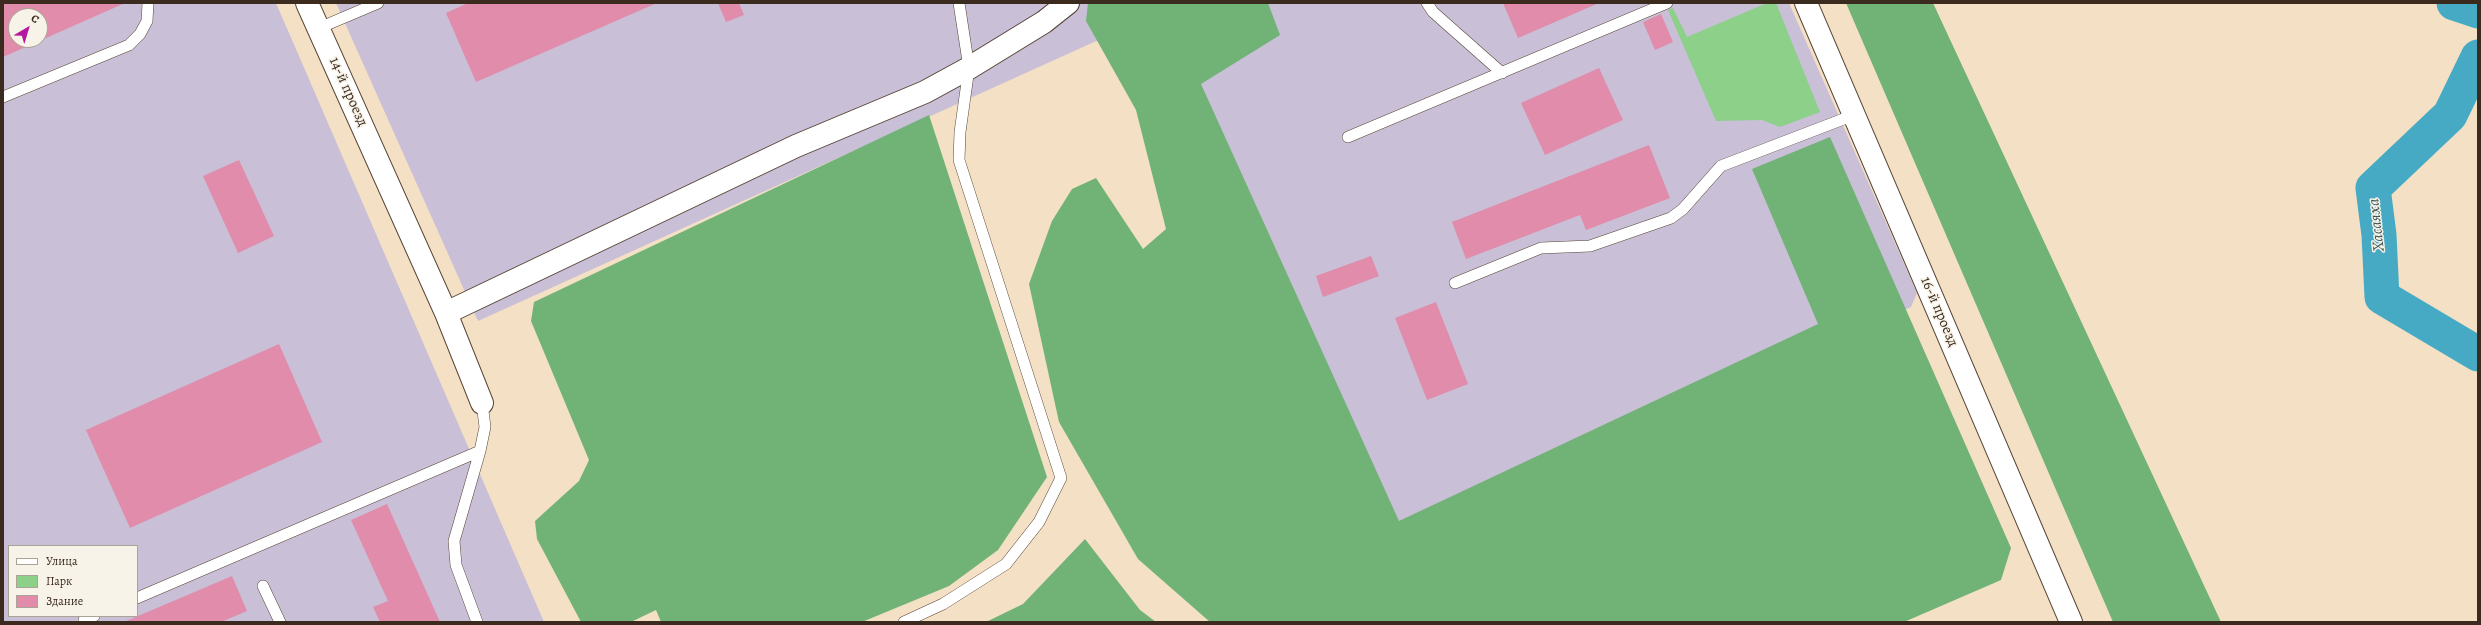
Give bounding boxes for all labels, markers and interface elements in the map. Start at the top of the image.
north arrow [8,8,48,48]
text: С [28,11,42,27]
street label: 14-й проезд [325,55,371,129]
water label: Хасаяха [2365,198,2389,252]
street label: 16-й проезд [1916,274,1962,350]
legend [8,545,138,617]
text: Улица [46,553,77,569]
text: Парк [46,573,72,589]
text: Здание [46,593,83,609]

